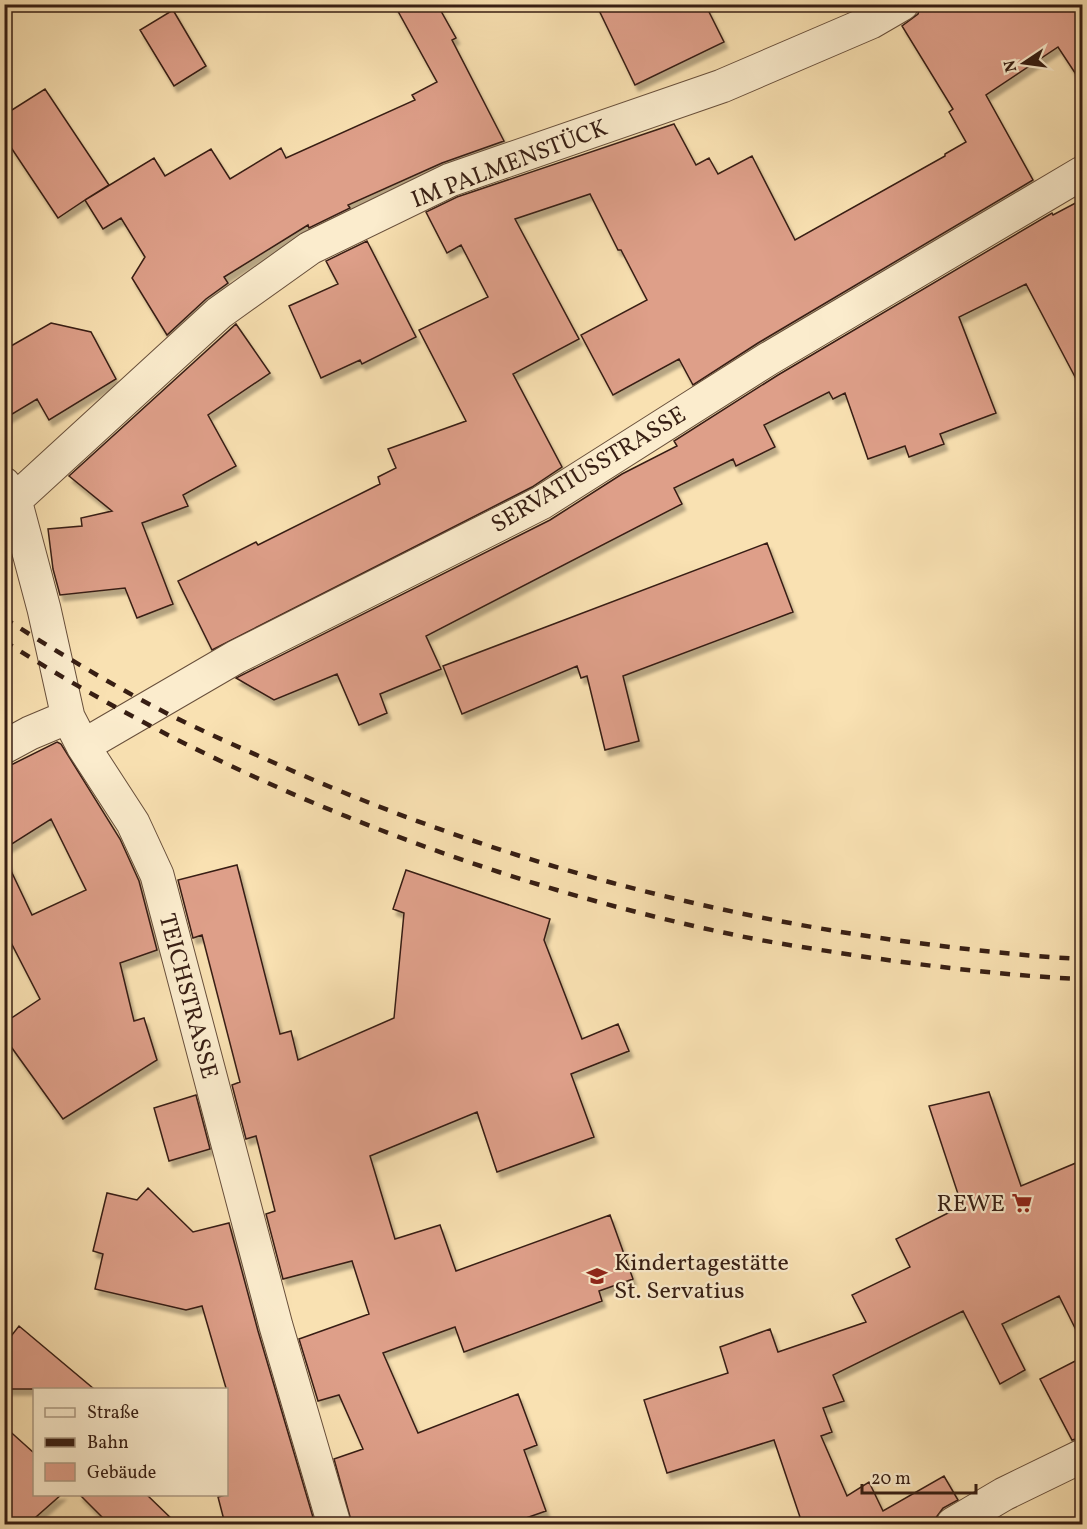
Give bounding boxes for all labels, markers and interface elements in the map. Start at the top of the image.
north arrow [994,33,1054,93]
text: N [999,57,1023,74]
street label: IM PALMENSTÜCK [407,112,613,218]
street label: SERVATIUSSTRASSE [485,399,693,542]
street label: TEICHSTRASSE [149,910,225,1083]
place label: REWE [936,1188,1005,1222]
supermarket icon: REWE [1010,1191,1034,1215]
place label: Kindertagestätte St. Servatius [614,1247,789,1309]
school or university icon: Kindertagestätte St. Servatius [585,1264,609,1288]
legend [33,1388,228,1496]
text: Straße [87,1401,139,1426]
text: Bahn [87,1431,129,1456]
scale bar [862,1457,976,1495]
text: Gebäude [87,1461,156,1486]
text: 20 m [871,1467,911,1492]

